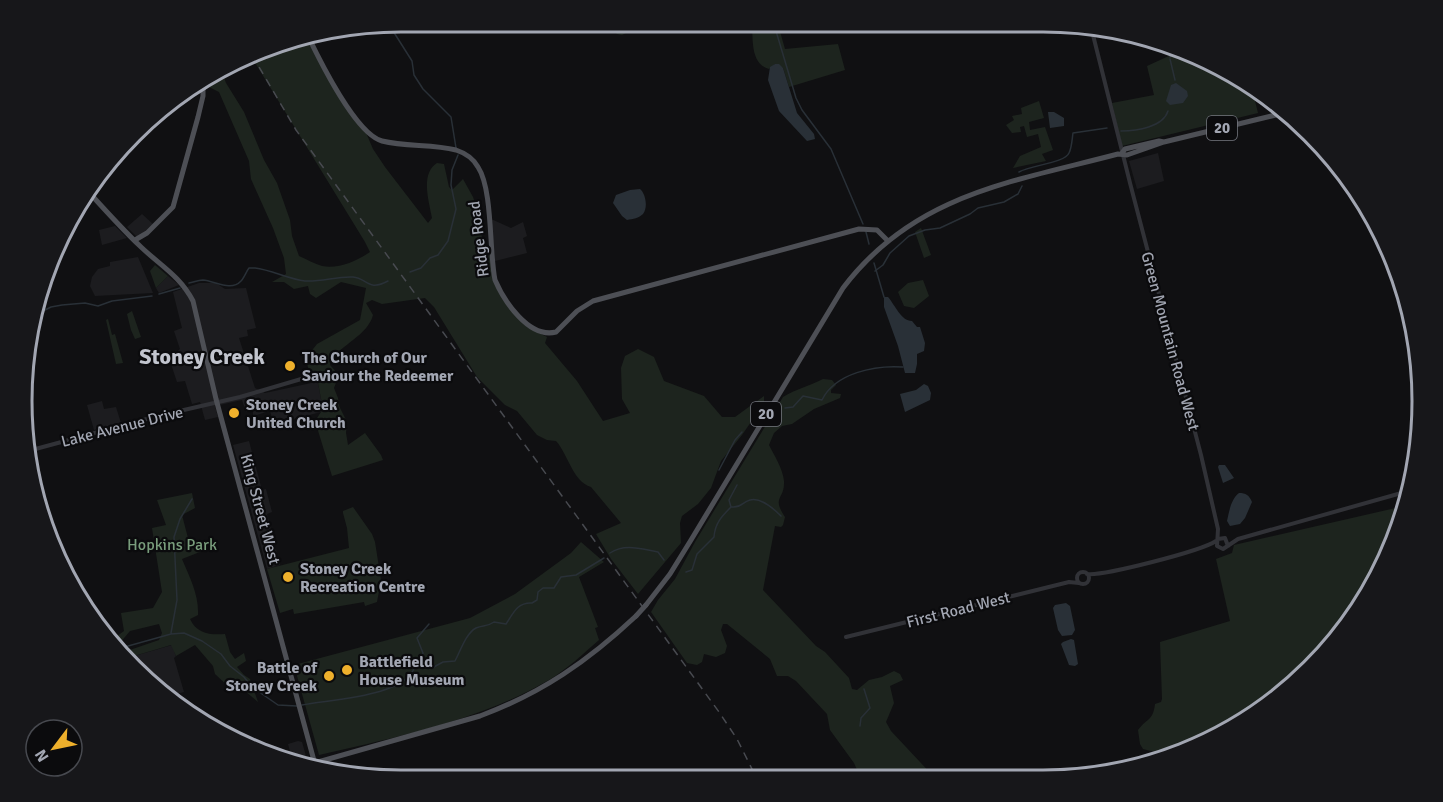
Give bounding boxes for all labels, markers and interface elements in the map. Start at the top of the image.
road number: 20 [1207,116,1237,140]
street label: Ridge Road [464,200,494,278]
street label: Green Mountain Road West [1136,250,1204,433]
district label: Stoney Creek [139,343,265,370]
place label: The Church of Our Saviour the Redeemer [302,348,454,386]
marker: The Church of Our Saviour the Redeemer [283,359,297,373]
place label: Stoney Creek United Church [246,395,346,433]
street label: Lake Avenue Drive [59,402,185,452]
road number: 20 [751,402,781,426]
marker: Stoney Creek United Church [227,406,241,420]
street label: King Street West [236,452,284,567]
park label: Hopkins Park [127,535,217,555]
place label: Stoney Creek Recreation Centre [300,559,425,597]
marker: Stoney Creek Recreation Centre [281,570,295,584]
street label: First Road West [904,587,1012,632]
place label: Battlefield House Museum [359,652,465,690]
place label: Battle of Stoney Creek [226,658,318,696]
marker: Battlefield House Museum [340,663,354,677]
marker: Battle of Stoney Creek [322,669,336,683]
north arrow [24,718,84,778]
text: N [31,745,54,765]

